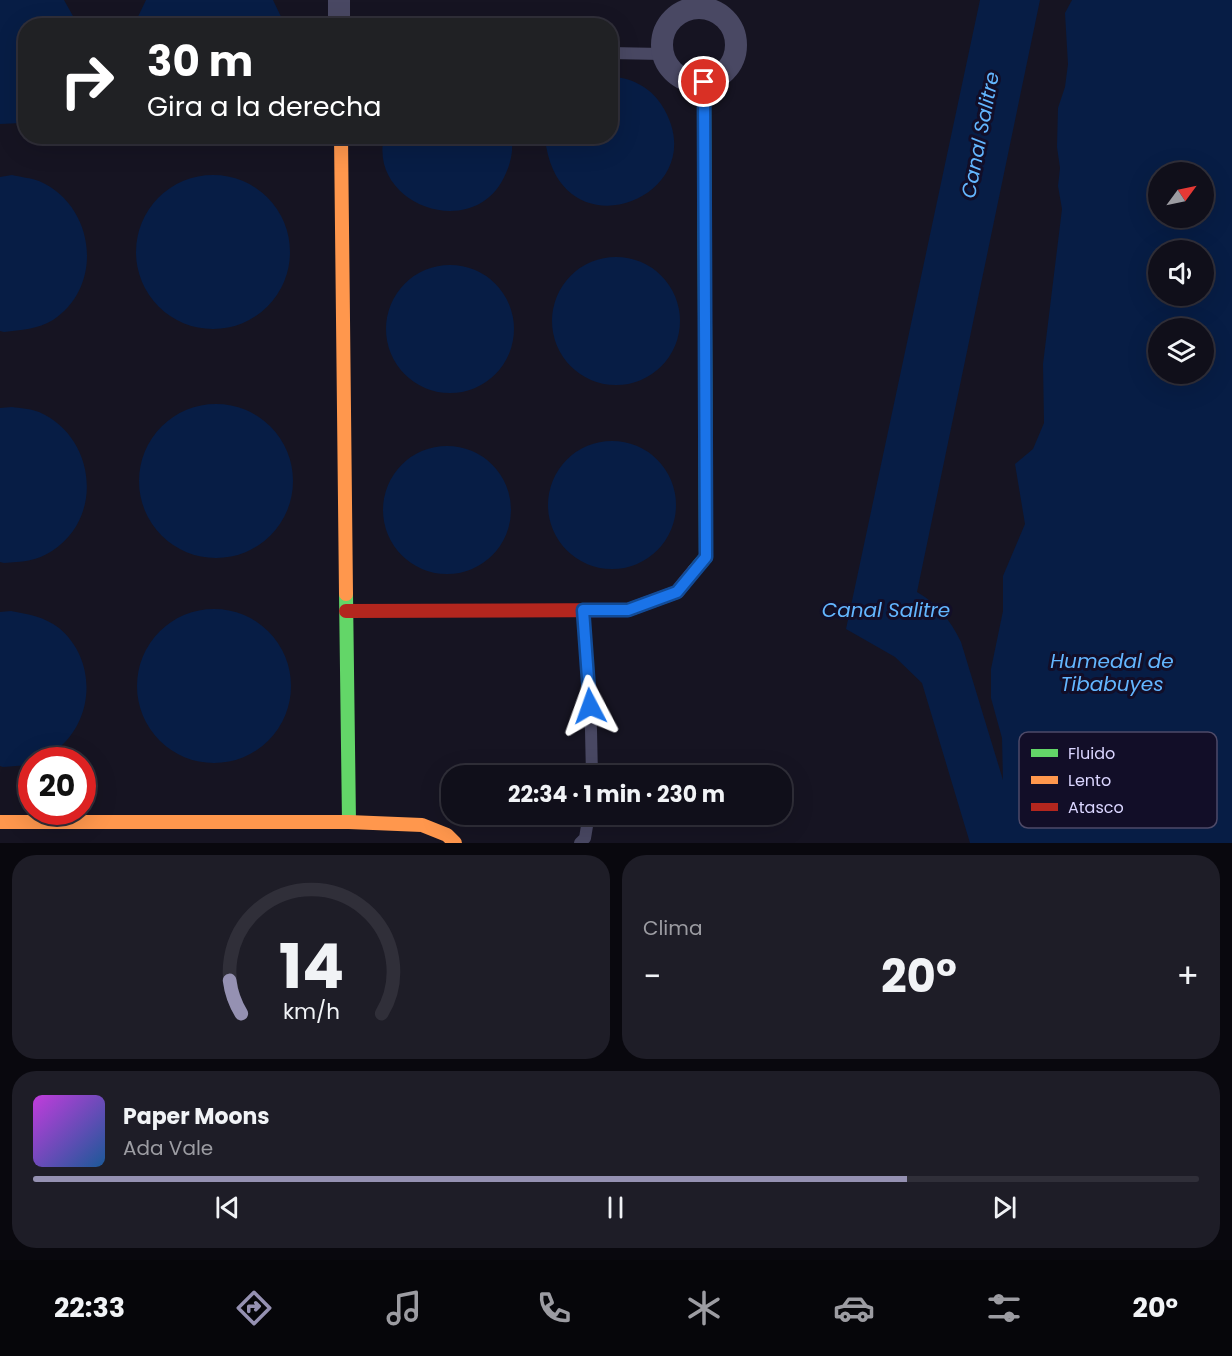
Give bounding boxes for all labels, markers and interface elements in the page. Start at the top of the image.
text: 30 m [147,32,253,91]
icon: right [48,42,126,120]
pin [678,56,729,107]
icon: arrive [687,65,720,98]
water label: Canal Salitre [954,69,1006,201]
text: Gira a la derecha [147,88,381,125]
north arrow [1148,162,1214,228]
map controls [1148,162,1214,384]
button: sound [1148,240,1214,306]
button: layers [1148,318,1214,384]
water label: Canal Salitre [822,596,950,624]
water label: Humedal de Tibabuyes [1050,647,1174,698]
position arrow [558,674,622,738]
legend [1019,732,1217,828]
text: Fluido [1068,742,1115,765]
speed limit sign: 20 [18,747,96,825]
text: Lento [1068,769,1111,792]
text: 22:34 · 1 min · 230 m [508,779,725,810]
text: Atasco [1068,796,1124,819]
text: Clima [643,914,702,942]
text: 14 [278,922,344,1010]
text: 20° [881,945,957,1008]
text: − [643,953,661,1000]
text: + [1176,953,1199,1000]
text: km/h [282,996,340,1027]
text: Paper Moons [123,1101,270,1132]
text: Ada Vale [123,1134,213,1162]
icon: previous [211,1191,244,1224]
icon: pause [599,1191,632,1224]
icon: next [988,1191,1021,1224]
icon: directions [233,1287,275,1329]
icon: music [383,1287,425,1329]
icon: phone [533,1287,575,1329]
icon: climate [683,1287,725,1329]
icon: car [833,1287,875,1329]
icon: filters [983,1287,1025,1329]
text: 22:33 [54,1289,125,1326]
text: 20° [1132,1289,1178,1326]

